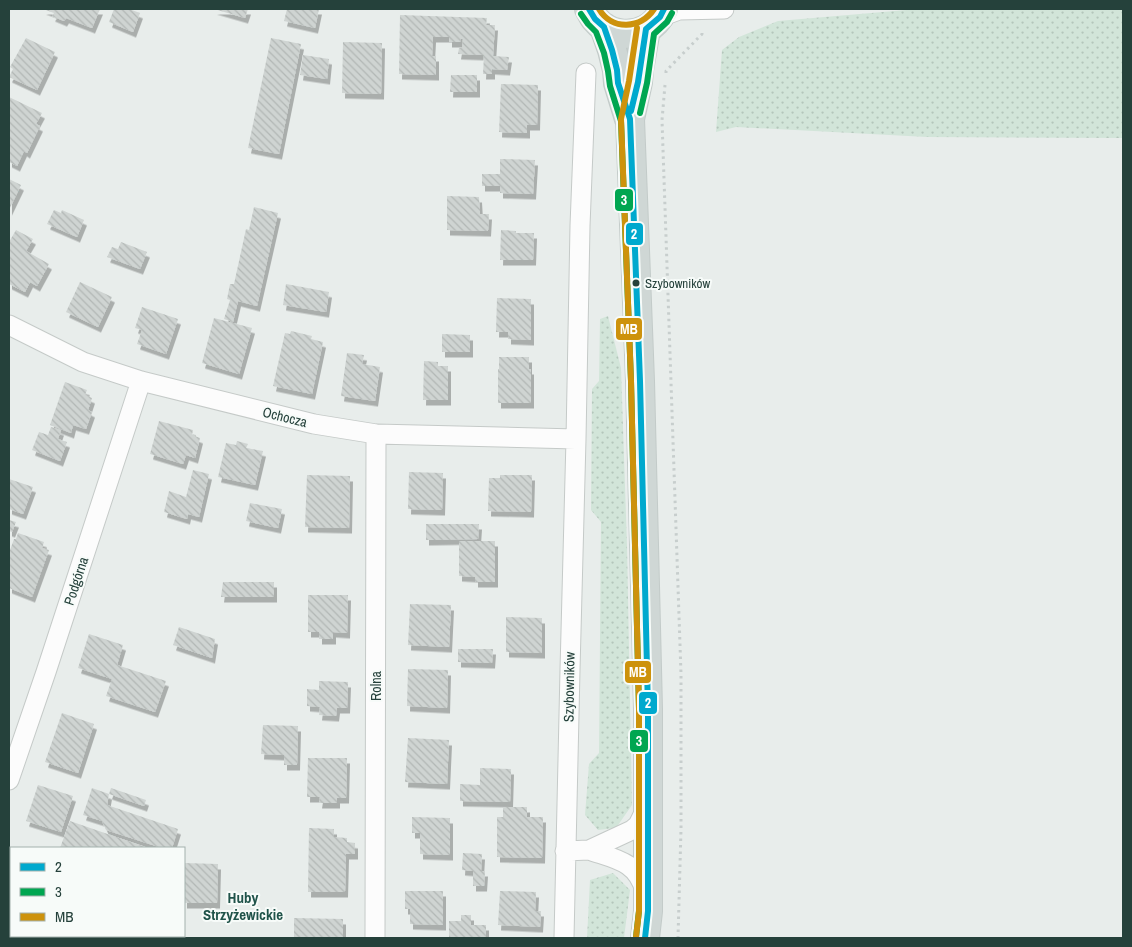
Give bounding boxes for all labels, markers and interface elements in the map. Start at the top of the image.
line badge: 3 [614,188,634,212]
text: 3 [621,191,627,209]
line badge: 2 [625,222,644,246]
text: 2 [631,225,637,243]
place label: Szybowników [645,275,710,292]
marker: Szybowników [631,278,641,288]
line badge: MB [615,317,643,341]
text: MB [620,320,638,338]
street label: Ochocza [261,403,310,431]
street label: Podgórna [60,554,92,607]
street label: Szybowników [559,651,579,722]
line badge: MB [624,660,652,684]
text: MB [629,663,647,681]
street label: Rolna [367,670,385,701]
line badge: 2 [638,691,658,715]
text: 2 [645,694,651,712]
line badge: 3 [629,729,649,753]
text: 3 [636,732,642,750]
legend [10,847,185,937]
text: 2 [55,856,62,877]
text: 3 [55,881,62,902]
district label: Huby Strzyżewickie [203,887,283,925]
text: MB [55,906,73,927]

